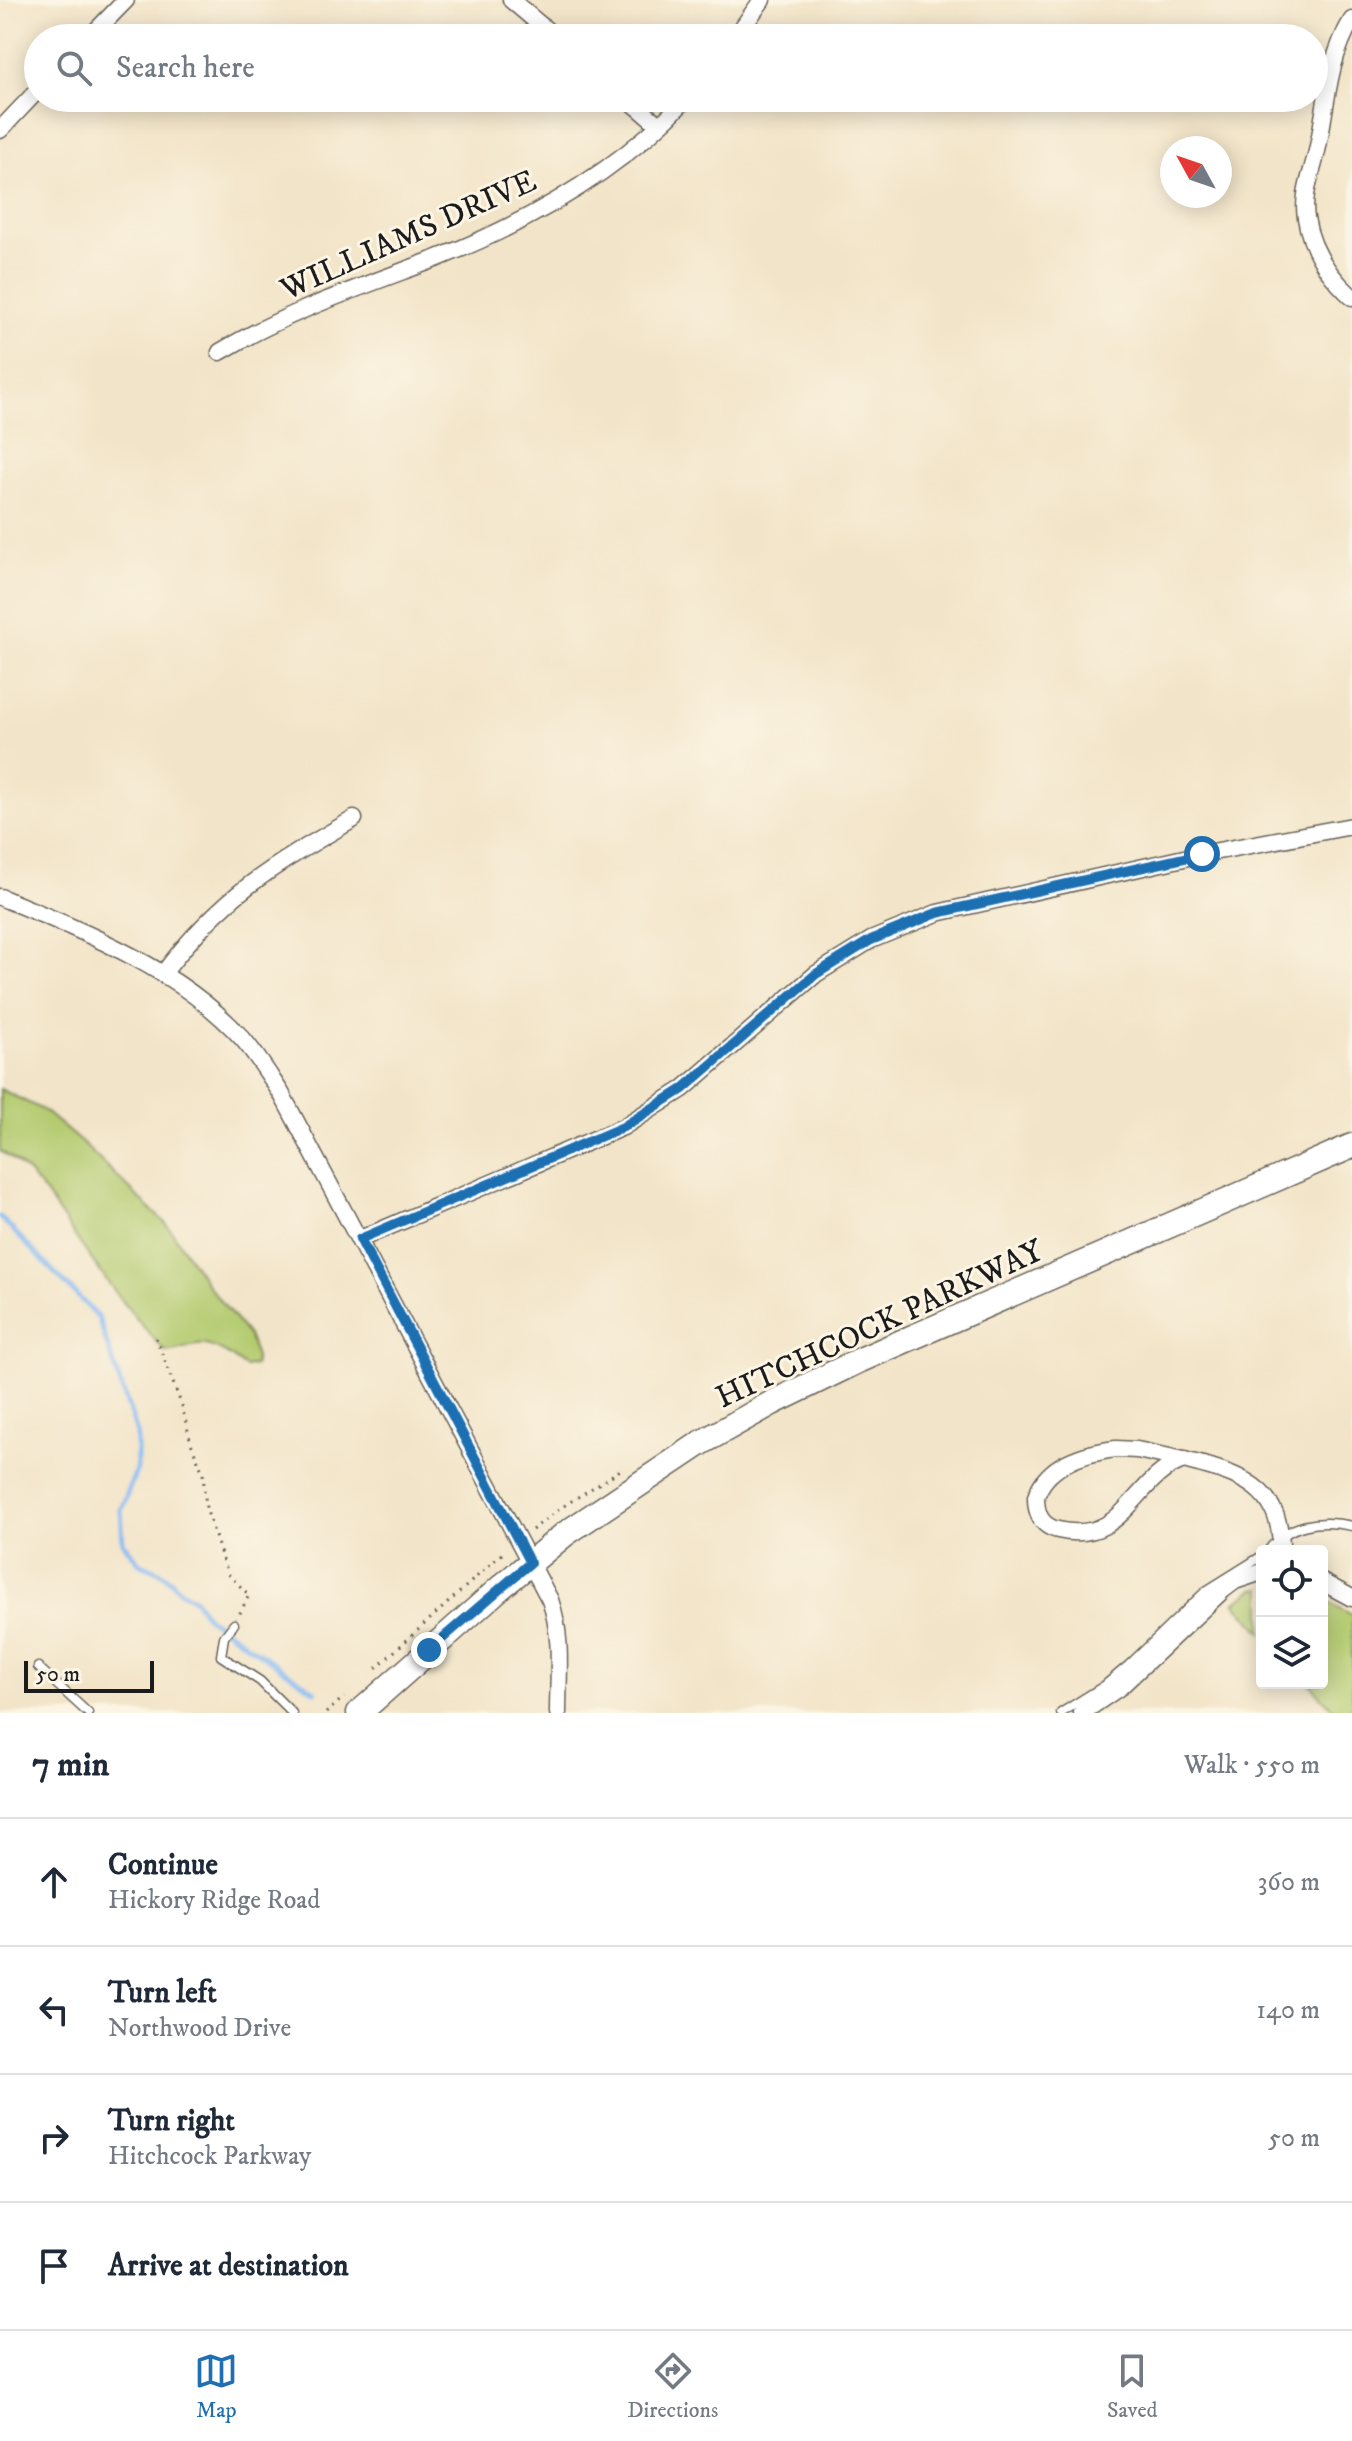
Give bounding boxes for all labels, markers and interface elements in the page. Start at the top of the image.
search box [24,24,1328,112]
icon: search [52,46,96,90]
text: Search here [116,50,255,87]
north arrow [1160,136,1232,208]
street label: WILLIAMS DRIVE [274,161,543,311]
route start [1184,836,1220,872]
street label: HITCHCOCK PARKWAY [710,1231,1051,1418]
map controls [1256,1545,1328,1689]
button: locate [1256,1545,1328,1617]
button: layers [1256,1617,1328,1689]
route end [411,1632,447,1668]
scale bar [24,1657,154,1693]
text: 50 m [36,1661,80,1688]
text: 7 min [32,1744,109,1786]
text: Walk · 550 m [1184,1749,1320,1782]
text: Continue [108,1847,218,1884]
icon: ahead [32,1860,76,1904]
text: 360 m [1258,1866,1320,1899]
text: Hickory Ridge Road [108,1884,320,1917]
text: Turn left [108,1975,217,2012]
icon: left [32,1988,76,2032]
text: 140 m [1256,1994,1320,2027]
text: Northwood Drive [108,2012,291,2045]
text: Turn right [108,2103,235,2140]
icon: right [32,2116,76,2160]
text: 50 m [1268,2122,1320,2155]
text: Hitchcock Parkway [108,2140,311,2173]
icon: arrive [32,2244,76,2288]
text: Arrive at destination [108,2248,349,2285]
tab: Map [194,2349,238,2424]
tab: Directions [627,2349,718,2424]
tab: Saved [1107,2349,1158,2424]

